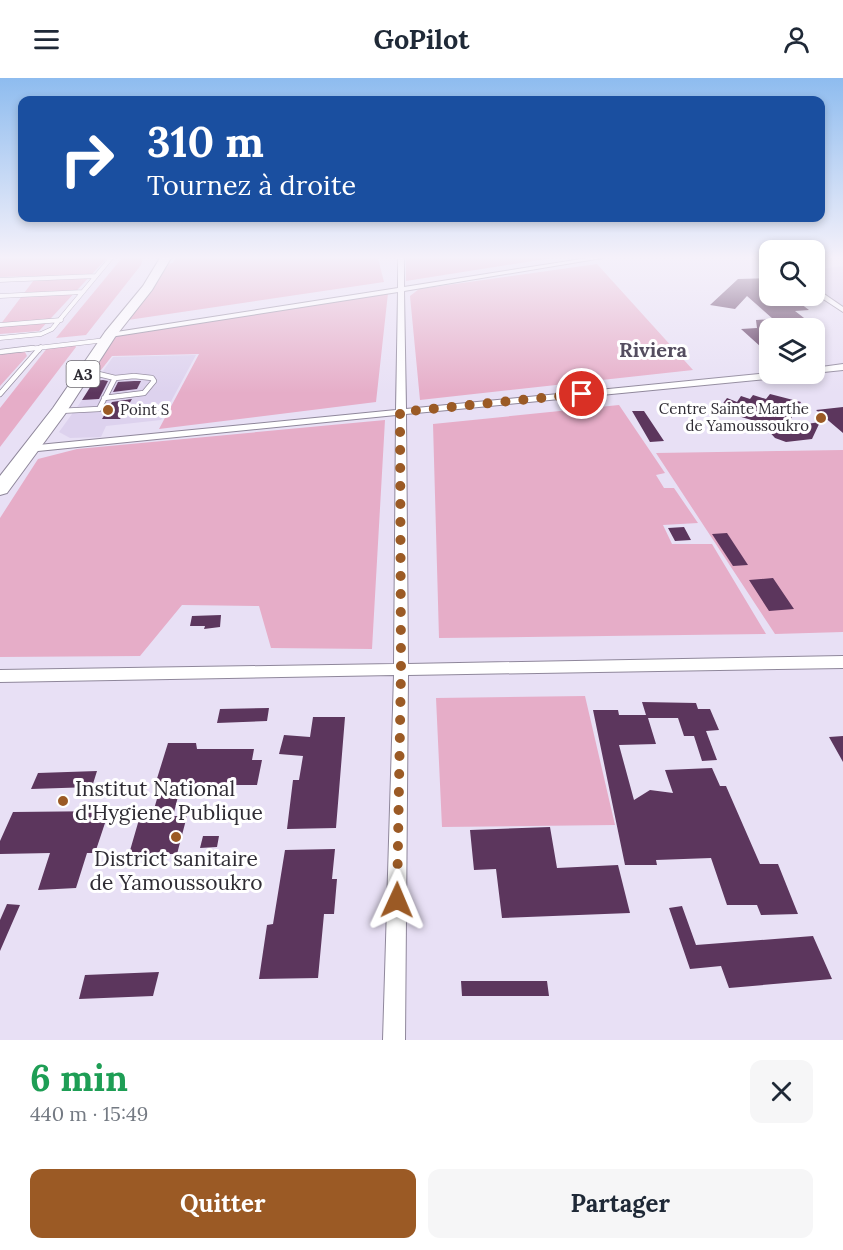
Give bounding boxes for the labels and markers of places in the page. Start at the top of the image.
pin [556,368,607,419]
place label: Centre Sainte Marthe de Yamoussoukro [659,399,809,435]
place label: Point S [120,400,169,419]
marker: Point S [101,403,115,417]
marker: Centre Sainte Marthe de Yamoussoukro [814,411,828,425]
place label: Institut National d'Hygiene Publique [75,775,263,826]
marker: Institut National d'Hygiene Publique [56,794,70,808]
marker: District sanitaire de Yamoussoukro [169,830,183,844]
place label: District sanitaire de Yamoussoukro [90,845,262,896]

